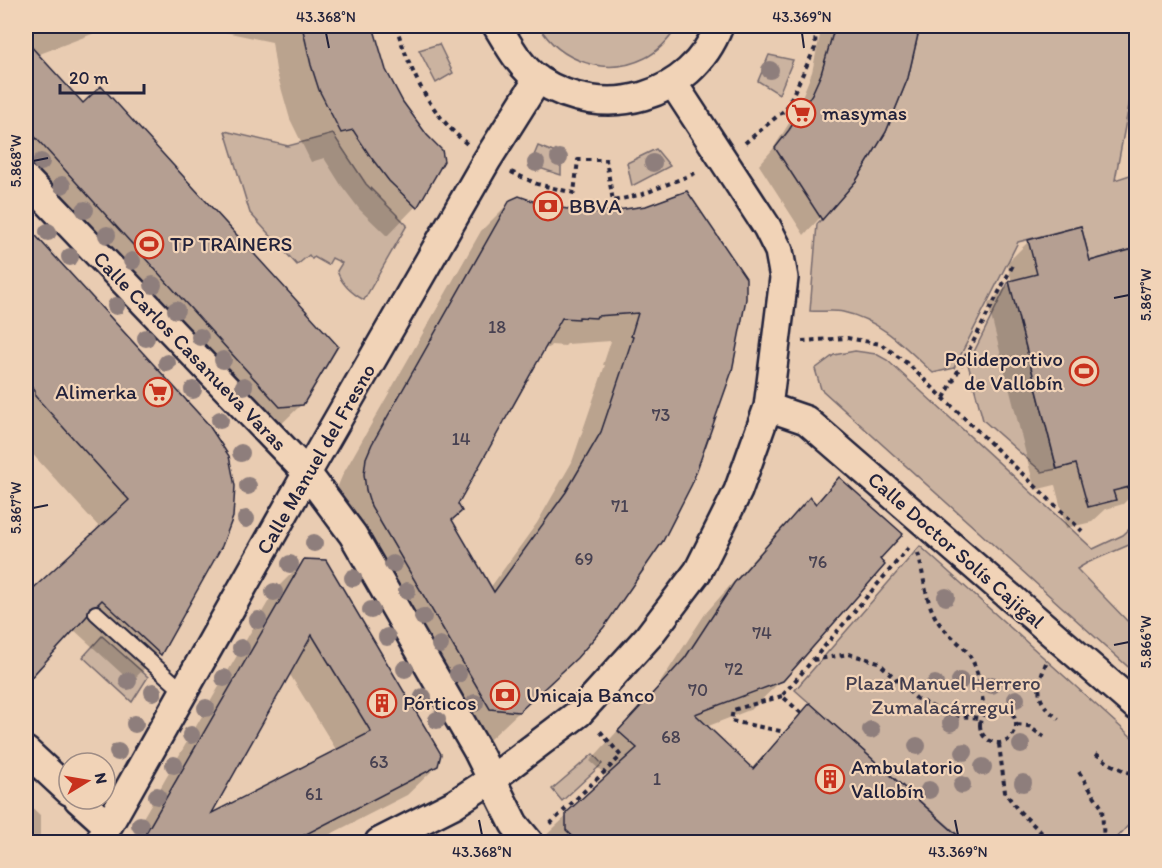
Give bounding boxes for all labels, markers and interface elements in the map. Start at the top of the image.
text: 43.368°N [296,8,356,26]
text: 43.369°N [772,8,832,26]
scale bar [60,57,144,95]
text: 20 m [69,67,109,89]
supermarket icon: masymas [785,97,817,129]
place label: masymas [822,100,907,125]
text: 5.868°W [7,134,25,188]
bank icon: BBVA [532,190,564,222]
place label: BBVA [569,193,622,218]
sports icon: TP TRAINERS [133,228,165,260]
place label: TP TRAINERS [170,231,292,256]
street label: Calle Carlos Casanueva Varas [88,246,292,456]
text: 5.867°W [1137,269,1155,321]
house number: 18 [488,316,506,338]
place label: Polideportivo de Vallobín [944,346,1063,395]
sports icon: Polideportivo de Vallobín [1068,355,1100,387]
street label: Calle Manuel del Fresno [251,359,380,558]
supermarket icon: Alimerka [142,376,174,408]
place label: Alimerka [55,379,137,404]
house number: 73 [652,404,671,426]
house number: 14 [451,428,471,450]
street label: Calle Doctor Solís Cajigal [863,466,1050,633]
text: 5.867°W [7,482,25,534]
house number: 71 [611,495,629,517]
house number: 69 [575,548,593,570]
house number: 76 [809,551,827,573]
text: 5.866°W [1137,615,1155,668]
house number: 74 [752,622,772,644]
house number: 72 [725,658,744,680]
park label: Plaza Manuel Herrero Zumalacárregui [845,670,1041,719]
bank icon: Unicaja Banco [489,679,521,711]
house number: 70 [688,679,708,701]
place label: Unicaja Banco [526,682,654,707]
building icon: Pórticos [366,687,398,719]
place label: Pórticos [403,690,477,715]
house number: 68 [661,726,681,748]
north arrow [57,751,117,811]
house number: 63 [369,751,389,773]
place label: Ambulatorio Vallobín [851,754,963,803]
building icon: Ambulatorio Vallobín [814,763,846,795]
house number: 1 [653,768,661,790]
text: N [91,771,112,785]
house number: 61 [305,783,323,805]
text: 43.368°N [452,843,512,861]
text: 43.369°N [928,843,988,861]

